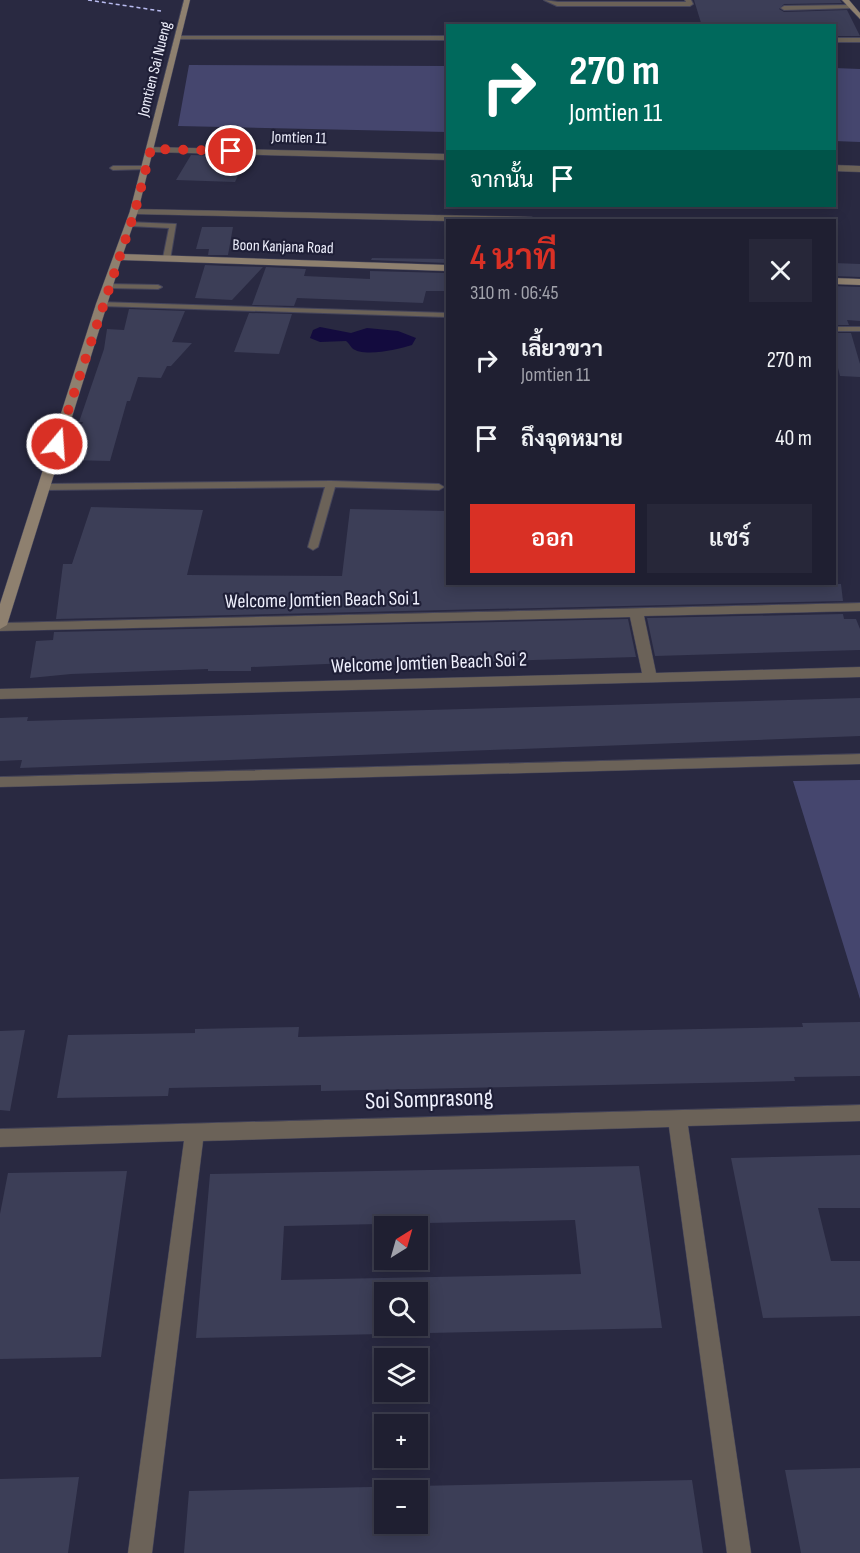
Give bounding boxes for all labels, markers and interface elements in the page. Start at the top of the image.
street label: Jomtien Sai Nueng [134,20,176,119]
text: 270 m [569,46,660,97]
icon: right [470,48,548,126]
text: Jomtien 11 [569,97,662,129]
pin [205,125,256,176]
street label: Jomtien 11 [270,128,327,148]
icon: arrive [214,134,247,167]
icon: arrive [546,162,579,195]
text: จากนั้น [470,167,534,194]
street label: Boon Kanjana Road [232,236,334,258]
text: 4 นาที [470,237,557,280]
button: close [749,239,812,302]
text: 310 m · 06:45 [470,281,559,305]
text: เลี้ยวขวา [521,336,603,363]
icon: right [470,344,503,377]
text: 270 m [767,347,812,374]
text: Jomtien 11 [521,363,590,387]
position arrow [25,412,89,476]
icon: arrive [470,422,503,455]
text: 40 m [775,425,812,452]
text: ถึงจุดหมาย [521,426,623,453]
button: ออก [470,504,635,573]
button: แชร์ [647,504,812,573]
street label: Welcome Jomtien Beach Soi 1 [224,586,420,614]
street label: Welcome Jomtien Beach Soi 2 [331,648,527,678]
street label: Soi Somprasong [364,1082,494,1116]
north arrow [374,1216,428,1270]
map controls [374,1216,428,1534]
button: search [374,1282,428,1336]
button: layers [374,1348,428,1402]
button: + [374,1414,428,1468]
button: − [374,1480,428,1534]

